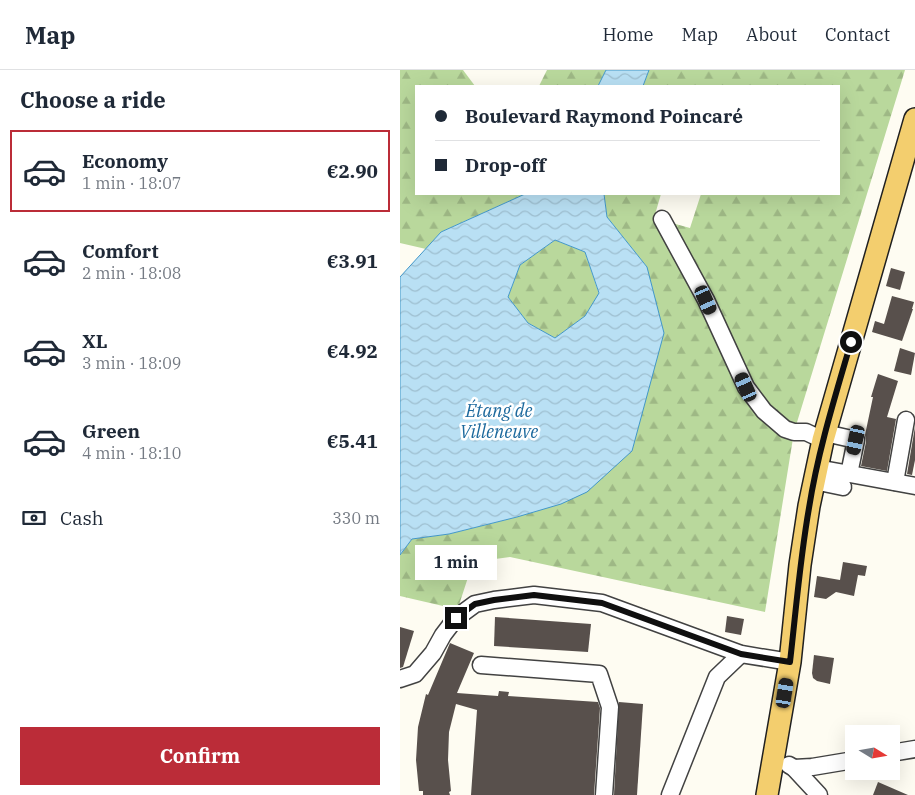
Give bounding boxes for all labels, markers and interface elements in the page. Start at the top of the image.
text: Map [25,19,75,51]
text: Home [602,23,654,46]
text: Map [682,23,718,46]
text: About [746,23,797,46]
text: Contact [825,23,890,46]
text: Choose a ride [20,85,166,114]
text: Boulevard Raymond Poincaré [465,104,743,128]
icon: car [22,149,67,194]
text: Economy [82,149,168,173]
text: Drop-off [465,153,546,177]
text: €2.90 [327,159,378,183]
text: 1 min · 18:07 [82,173,181,193]
icon: car [22,239,67,284]
text: Comfort [82,239,159,263]
text: €3.91 [327,249,378,273]
text: 2 min · 18:08 [82,263,181,283]
car [693,283,718,317]
icon: car [22,329,67,374]
text: XL [82,329,108,353]
route start [840,331,862,353]
text: €4.92 [327,339,378,363]
text: 3 min · 18:09 [82,353,181,373]
car [733,370,758,404]
water label: Étang de Villeneuve [460,399,538,443]
icon: car [22,419,67,464]
text: Green [82,419,140,443]
car [845,424,866,456]
text: €5.41 [327,429,378,453]
text: 4 min · 18:10 [82,443,181,463]
icon: cash [20,504,48,532]
text: Cash [60,506,104,530]
text: 330 m [332,508,380,528]
callout: 1 min [415,546,497,580]
text: 1 min [434,552,478,572]
route end [445,607,467,629]
car [775,677,794,709]
north arrow [845,725,900,780]
map controls [845,725,900,780]
button: Confirm [20,727,380,785]

